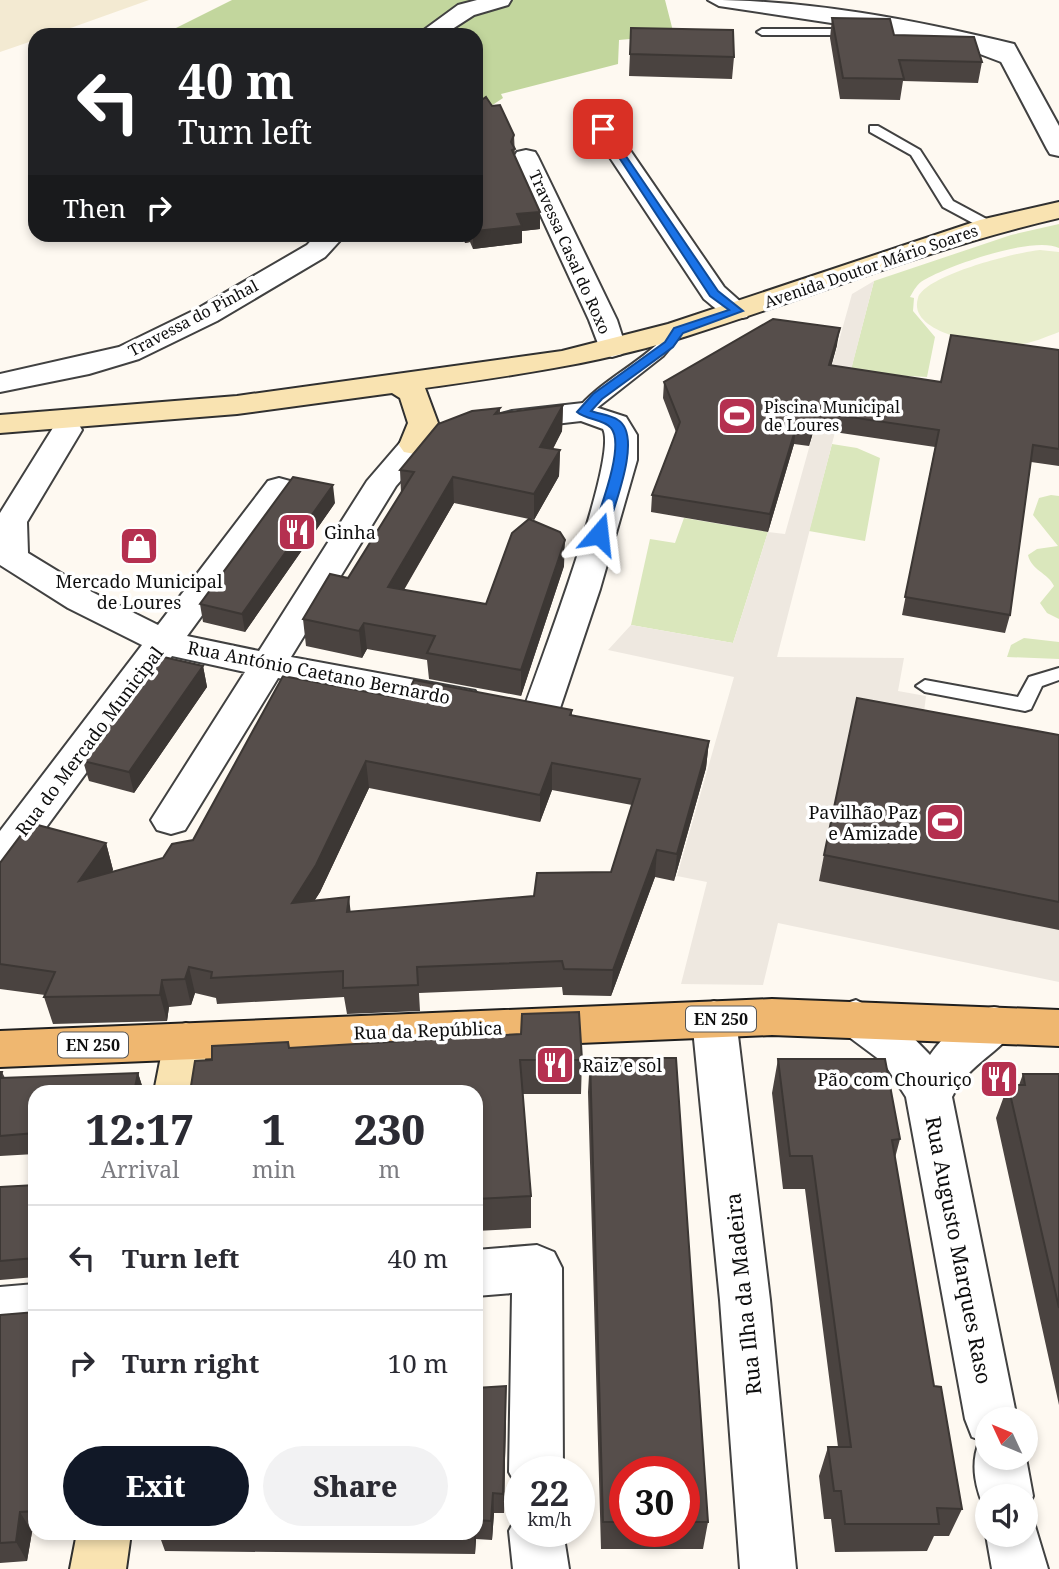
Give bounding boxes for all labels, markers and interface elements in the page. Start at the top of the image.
text: 40 m [178,47,294,113]
icon: left [63,56,154,147]
pin [573,99,633,159]
text: Turn left [178,110,312,153]
icon: arrive [584,110,622,148]
street label: Travessa Casal do Roxo [524,167,616,337]
icon: right [140,189,178,227]
text: Then [63,190,126,226]
street label: Avenida Doutor Mário Soares [761,219,981,313]
street label: Travessa do Pinhal [124,274,262,361]
sports icon: Piscina Municipal de Loures [716,395,758,437]
place label: Piscina Municipal de Loures [764,396,900,436]
position arrow [562,497,636,571]
restaurant icon: Ginha [276,511,318,553]
place label: Ginha [324,520,376,544]
shop icon: Mercado Municipal de Loures [118,525,160,567]
place label: Mercado Municipal de Loures [55,569,223,614]
street label: Rua António Caetano Bernardo [186,635,452,709]
street label: Rua do Mercado Municipal [10,641,168,841]
place label: Pavilhão Paz e Amizade [808,800,918,845]
sports icon: Pavilhão Paz e Amizade [924,801,966,843]
road number: EN 250 [686,1007,756,1032]
street label: Rua da República [353,1015,503,1045]
road number: EN 250 [58,1032,128,1058]
restaurant icon: Raiz e sol [534,1044,576,1086]
place label: Raiz e sol [582,1053,662,1077]
restaurant icon: Pão com Chouriço [978,1058,1020,1100]
place label: Pão com Chouriço [817,1067,972,1091]
text: 12:17 [86,1100,194,1157]
text: 1 [262,1100,286,1157]
text: 230 [354,1100,425,1157]
street label: Rua Augusto Marques Raso [919,1114,999,1386]
text: Arrival [101,1153,179,1185]
text: min [252,1153,296,1185]
text: m [379,1153,400,1185]
street label: Rua Ilha da Madeira [718,1192,768,1396]
icon: left [63,1239,101,1277]
text: Turn left [122,1240,239,1276]
text: 40 m [388,1240,448,1276]
icon: right [63,1344,101,1382]
text: Turn right [122,1345,259,1381]
text: 10 m [388,1345,448,1381]
north arrow [975,1407,1038,1470]
map controls [975,1407,1038,1547]
button: Exit [63,1446,249,1526]
button: Share [263,1446,448,1526]
speed limit sign: 30 [609,1456,700,1547]
text: 22 [530,1469,569,1516]
button: sound [975,1484,1038,1547]
text: km/h [527,1507,572,1531]

